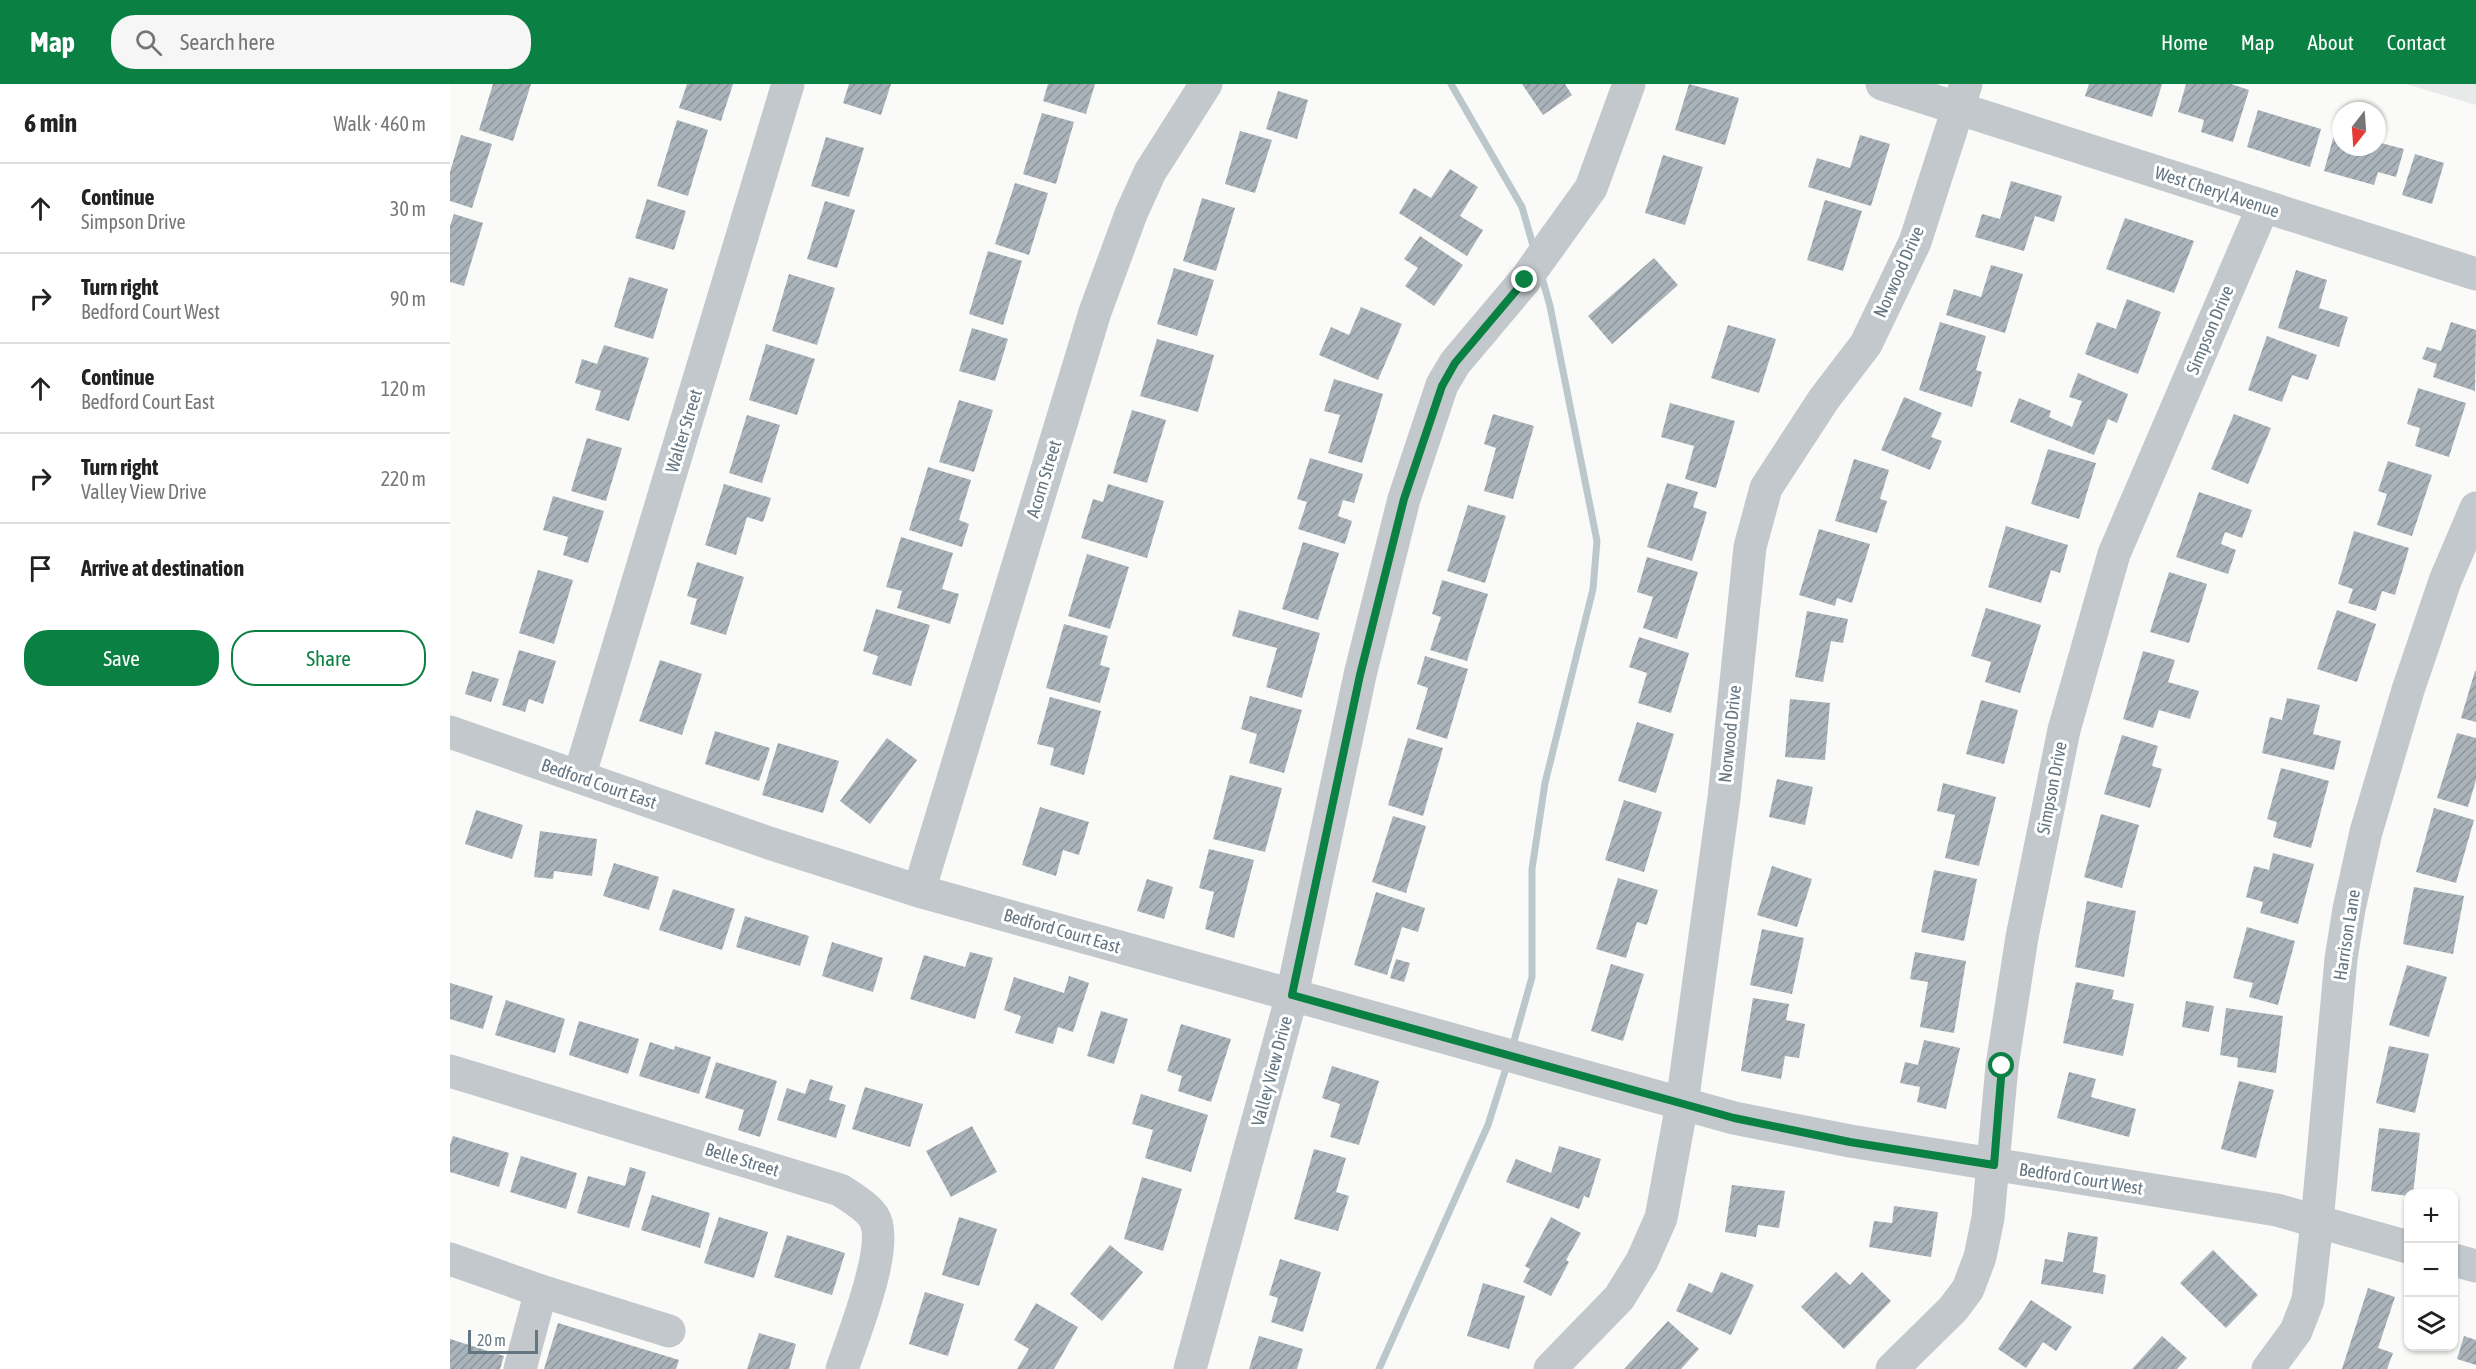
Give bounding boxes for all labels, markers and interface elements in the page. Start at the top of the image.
search box [111,15,531,69]
text: Map [30,26,75,58]
icon: search [132,26,165,59]
text: Search here [180,29,275,55]
text: Home [2161,30,2208,54]
text: Map [2241,30,2275,54]
text: About [2308,30,2354,54]
text: Contact [2387,30,2446,54]
north arrow [2332,102,2386,156]
text: 6 min [24,108,77,138]
text: Walk · 460 m [334,112,426,135]
street label: West Cheryl Avenue [2152,162,2282,222]
text: Continue [81,184,155,210]
icon: ahead [24,192,57,225]
text: 30 m [390,197,426,220]
text: Simpson Drive [81,210,186,233]
street label: Norwood Drive [1869,223,1928,321]
route end [1511,266,1537,292]
text: Turn right [81,274,158,300]
icon: right [24,282,57,315]
street label: Simpson Drive [2181,282,2238,377]
text: 90 m [390,287,426,310]
text: Bedford Court West [81,300,220,323]
text: Continue [81,364,155,390]
icon: ahead [24,372,57,405]
text: 120 m [381,377,426,400]
street label: Walter Street [661,387,706,475]
text: Bedford Court East [81,390,215,413]
street label: Acorn Street [1022,438,1065,520]
text: Turn right [81,454,158,480]
icon: right [24,462,57,495]
text: 220 m [381,467,426,490]
text: Valley View Drive [81,480,207,503]
icon: arrive [24,552,57,585]
text: Arrive at destination [81,555,244,581]
button: Save [24,630,219,686]
button: Share [231,630,426,686]
street label: Norwood Drive [1714,684,1745,784]
street label: Simpson Drive [2032,740,2071,836]
street label: Bedford Court East [539,754,660,813]
street label: Harrison Lane [2329,888,2364,982]
street label: Bedford Court East [1001,904,1123,957]
street label: Valley View Drive [1247,1014,1296,1128]
route start [1988,1052,2014,1078]
street label: Belle Street [703,1138,782,1181]
street label: Bedford Court West [2018,1158,2145,1199]
map controls [2404,1189,2458,1351]
button: + [2404,1189,2458,1243]
button: − [2404,1243,2458,1297]
button: layers [2404,1297,2458,1351]
scale bar [468,1327,538,1354]
text: 20 m [477,1331,506,1349]

